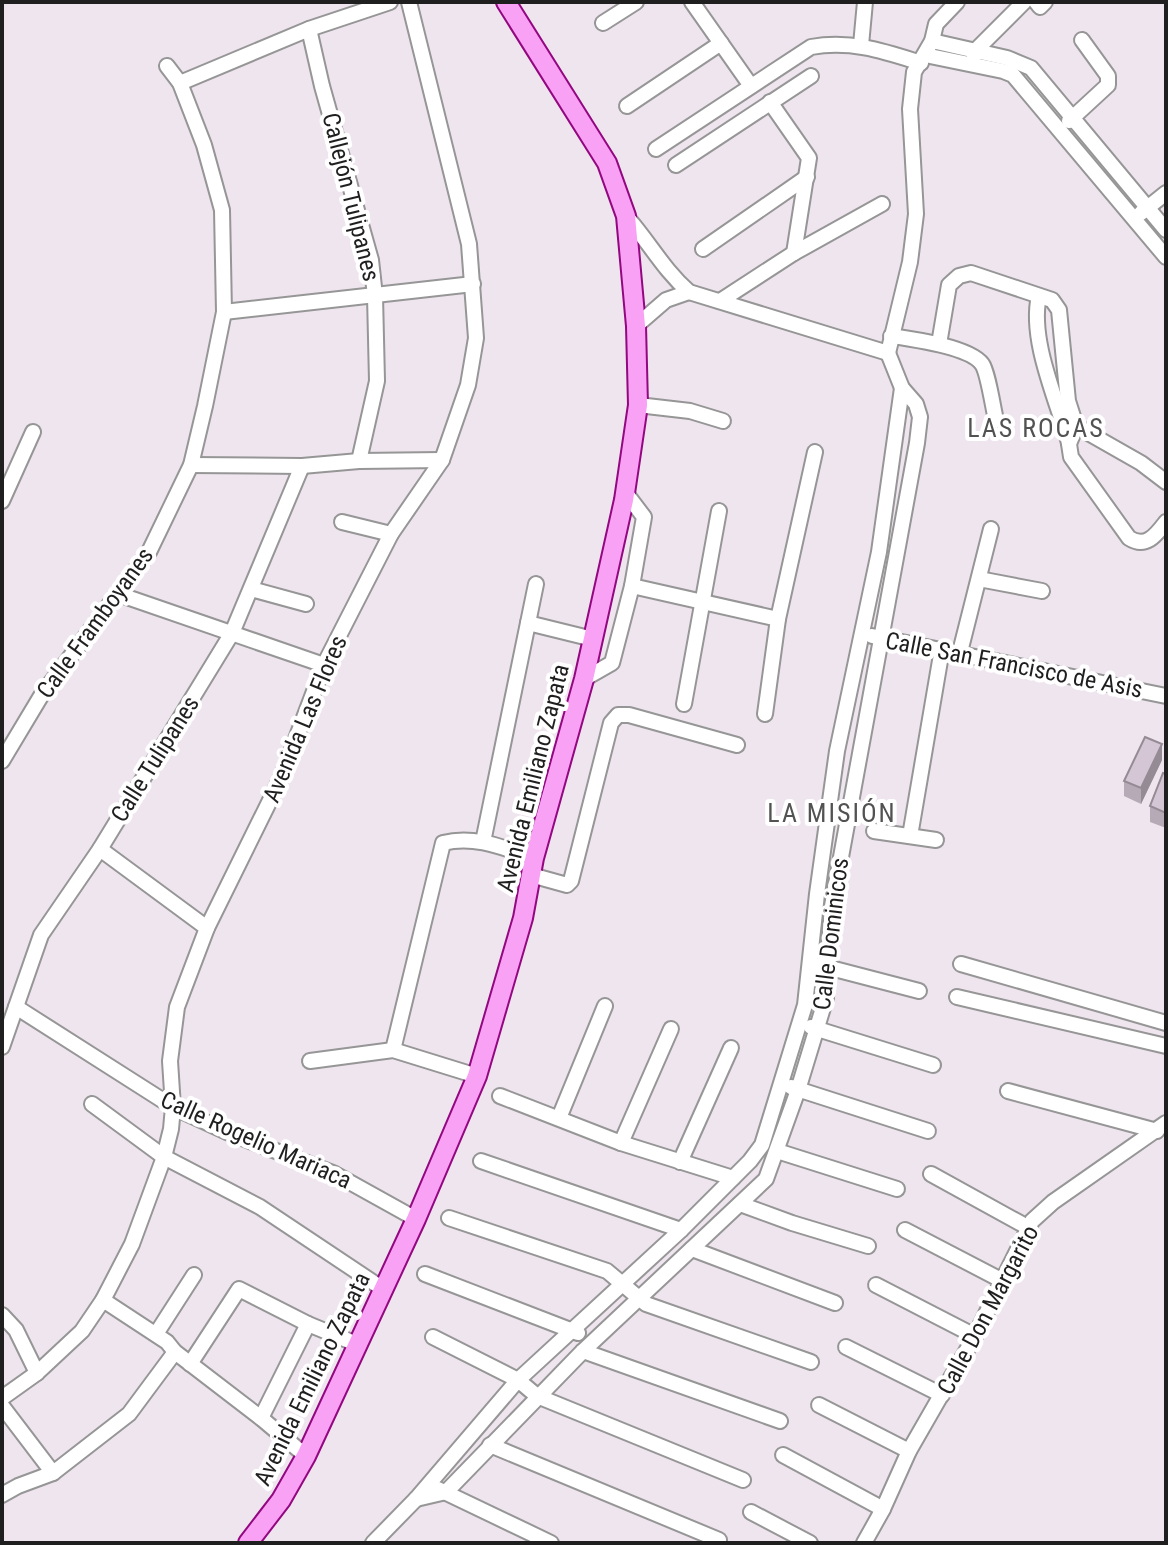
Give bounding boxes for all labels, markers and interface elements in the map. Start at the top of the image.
street label: Callejón Tulipanes [317,110,385,284]
district label: LAS ROCAS [967,413,1105,443]
street label: Calle Framboyanes [31,542,159,704]
street label: Calle San Francisco de Asis [883,626,1145,704]
street label: Avenida Las Flores [257,631,353,807]
street label: Avenida Emiliano Zapata [491,661,575,895]
street label: Calle Tulipanes [105,691,205,827]
district label: LA MISIÓN [767,798,897,828]
street label: Calle Dominicos [808,856,854,1012]
street label: Calle Rogelio Mariaca [156,1085,356,1195]
street label: Calle Don Margarito [932,1221,1044,1399]
street label: Avenida Emiliano Zapata [248,1268,376,1490]

